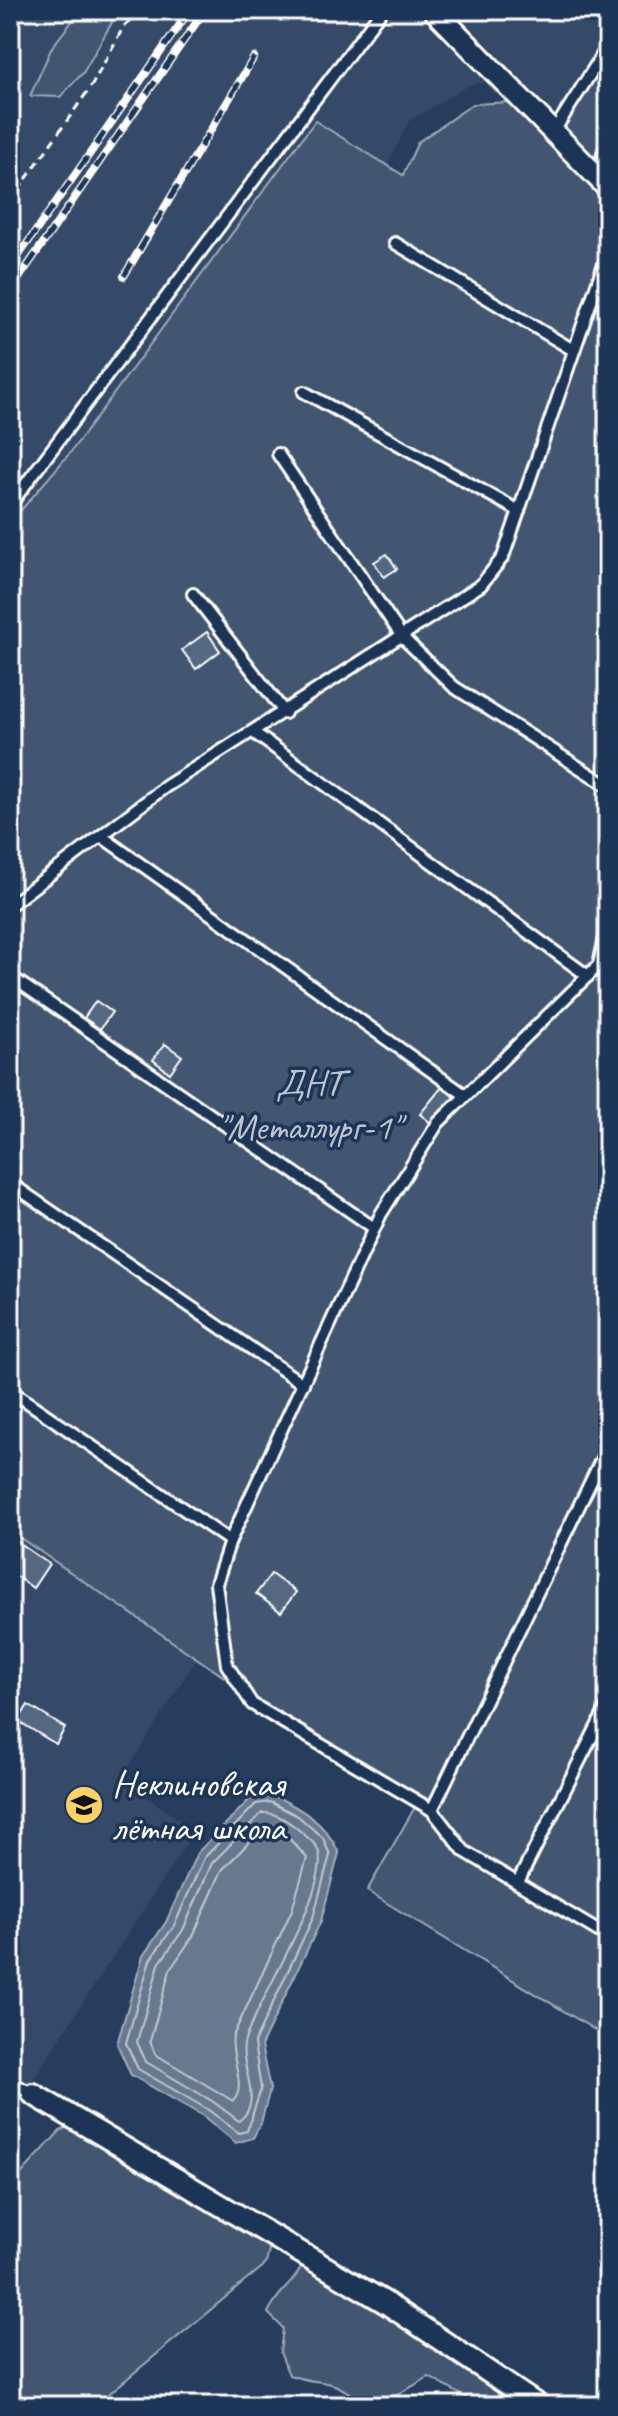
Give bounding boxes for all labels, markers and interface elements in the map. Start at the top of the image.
park label: ДНТ "Металлург-1" [218,1059,407,1150]
place label: Неклиновская лётная школа [112,1760,288,1851]
school or university icon: Неклиновская лётная школа [63,1784,105,1826]

